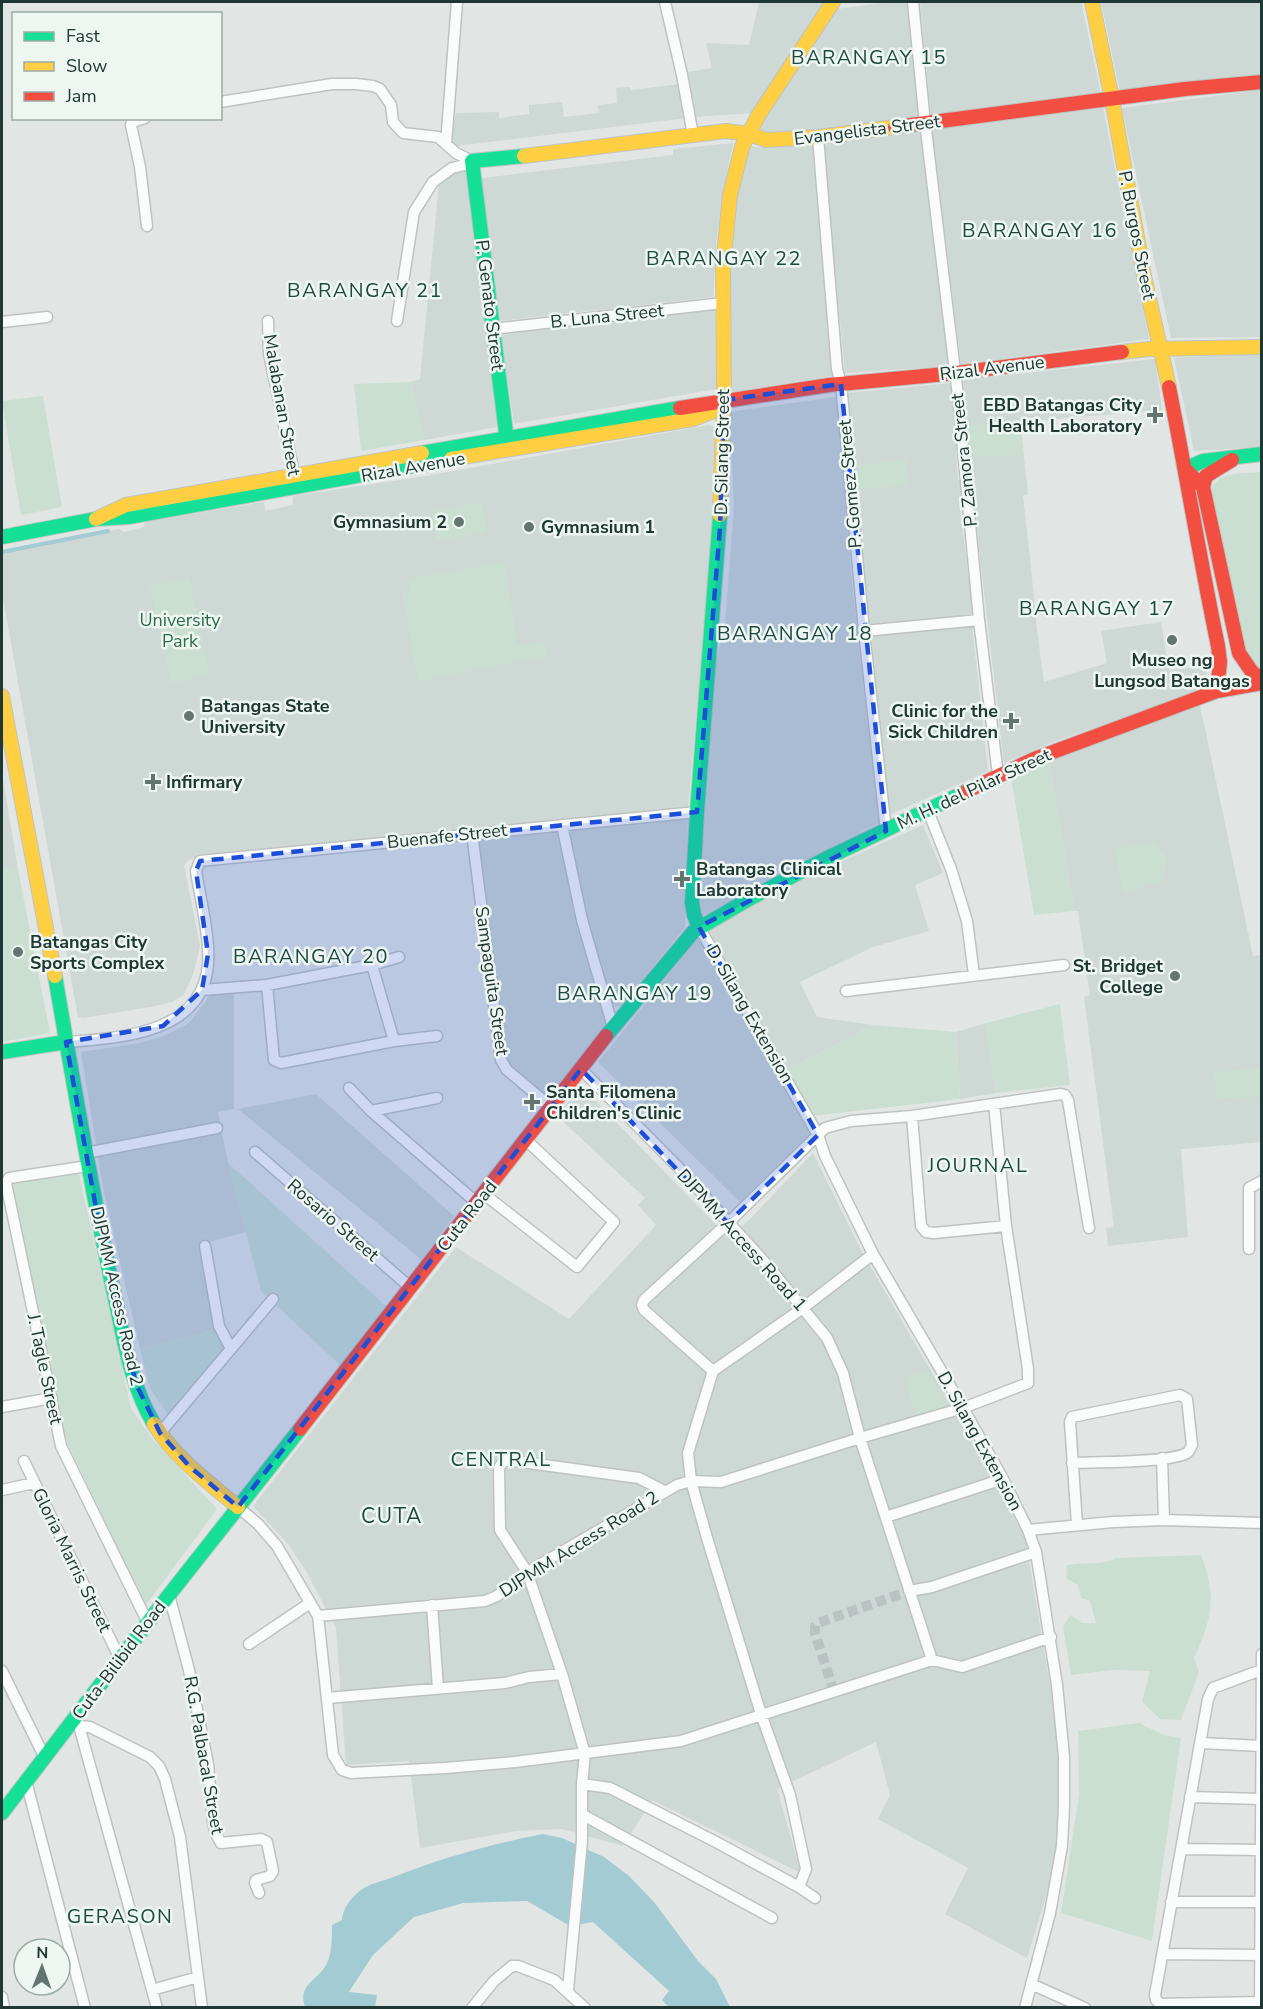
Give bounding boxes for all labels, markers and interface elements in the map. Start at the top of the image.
legend [12,12,222,120]
text: Fast [66,24,101,48]
district label: BARANGAY 15 [791,44,947,71]
text: Slow [66,54,107,78]
text: Jam [65,84,97,108]
street label: Evangelista Street [793,109,942,151]
street label: P. Burgos Street [1113,169,1161,302]
district label: BARANGAY 16 [962,217,1118,244]
street label: P. Genato Street [470,238,510,372]
district label: BARANGAY 22 [646,245,802,272]
district label: BARANGAY 21 [287,277,443,304]
street label: B. Luna Street [549,298,666,334]
street label: Malabanan Street [258,332,306,478]
street label: Rizal Avenue [938,350,1046,386]
street label: D. Silang Street [709,388,735,515]
street label: P. Zamora Street [945,391,983,528]
place label: EBD Batangas City Health Laboratory [983,393,1143,438]
marker: EBD Batangas City Health Laboratory [1146,406,1164,424]
street label: P. Gomez Street [832,418,868,549]
street label: Rizal Avenue [359,446,467,488]
place label: Gymnasium 2 [333,510,447,534]
marker: Gymnasium 2 [452,515,466,529]
place label: Gymnasium 1 [541,515,655,539]
marker: Gymnasium 1 [522,520,536,534]
district label: BARANGAY 17 [1019,595,1175,622]
park label: University Park [139,608,221,653]
district label: BARANGAY 18 [717,620,873,647]
marker: Museo ng Lungsod Batangas [1165,633,1179,647]
place label: Museo ng Lungsod Batangas [1094,648,1250,693]
place label: Batangas State University [201,694,330,739]
place label: Clinic for the Sick Children [888,699,998,744]
marker: Batangas State University [182,709,196,723]
marker: Clinic for the Sick Children [1002,712,1020,730]
street label: M. H. del Pilar Street [893,743,1055,835]
place label: Infirmary [166,770,243,794]
marker: Infirmary [144,773,162,791]
street label: Buenafe Street [386,818,509,854]
place label: Batangas Clinical Laboratory [696,857,842,902]
marker: Batangas Clinical Laboratory [673,870,691,888]
street label: Sampaguita Street [470,905,514,1058]
place label: Batangas City Sports Complex [30,930,165,975]
street label: D. Silang Extension [701,940,799,1088]
district label: BARANGAY 20 [233,943,389,970]
marker: Batangas City Sports Complex [11,945,25,959]
place label: St. Bridget College [1073,954,1163,999]
marker: St. Bridget College [1168,969,1182,983]
district label: BARANGAY 19 [557,980,713,1007]
place label: Santa Filomena Children's Clinic [546,1080,682,1125]
marker: Santa Filomena Children's Clinic [523,1093,541,1111]
district label: JOURNAL [927,1152,1028,1179]
street label: DJPMM Access Road 1 [672,1164,812,1316]
street label: Rosario Street [282,1173,385,1267]
street label: Cuta Road [432,1175,502,1257]
street label: DJPMM Access Road 2 [85,1204,149,1388]
street label: J. Tagle Street [21,1311,69,1427]
street label: D. Silang Extension [932,1367,1028,1515]
district label: CENTRAL [450,1446,552,1473]
street label: Gloria Marris Street [27,1484,118,1637]
street label: DJPMM Access Road 2 [495,1485,663,1603]
district label: CUTA [361,1502,423,1530]
street label: Cuta-Bilibid Road [66,1596,172,1724]
street label: R.G. Palbacal Street [178,1674,230,1837]
district label: GERASON [67,1903,173,1930]
north arrow [12,1937,72,1997]
text: N [36,1942,48,1964]

